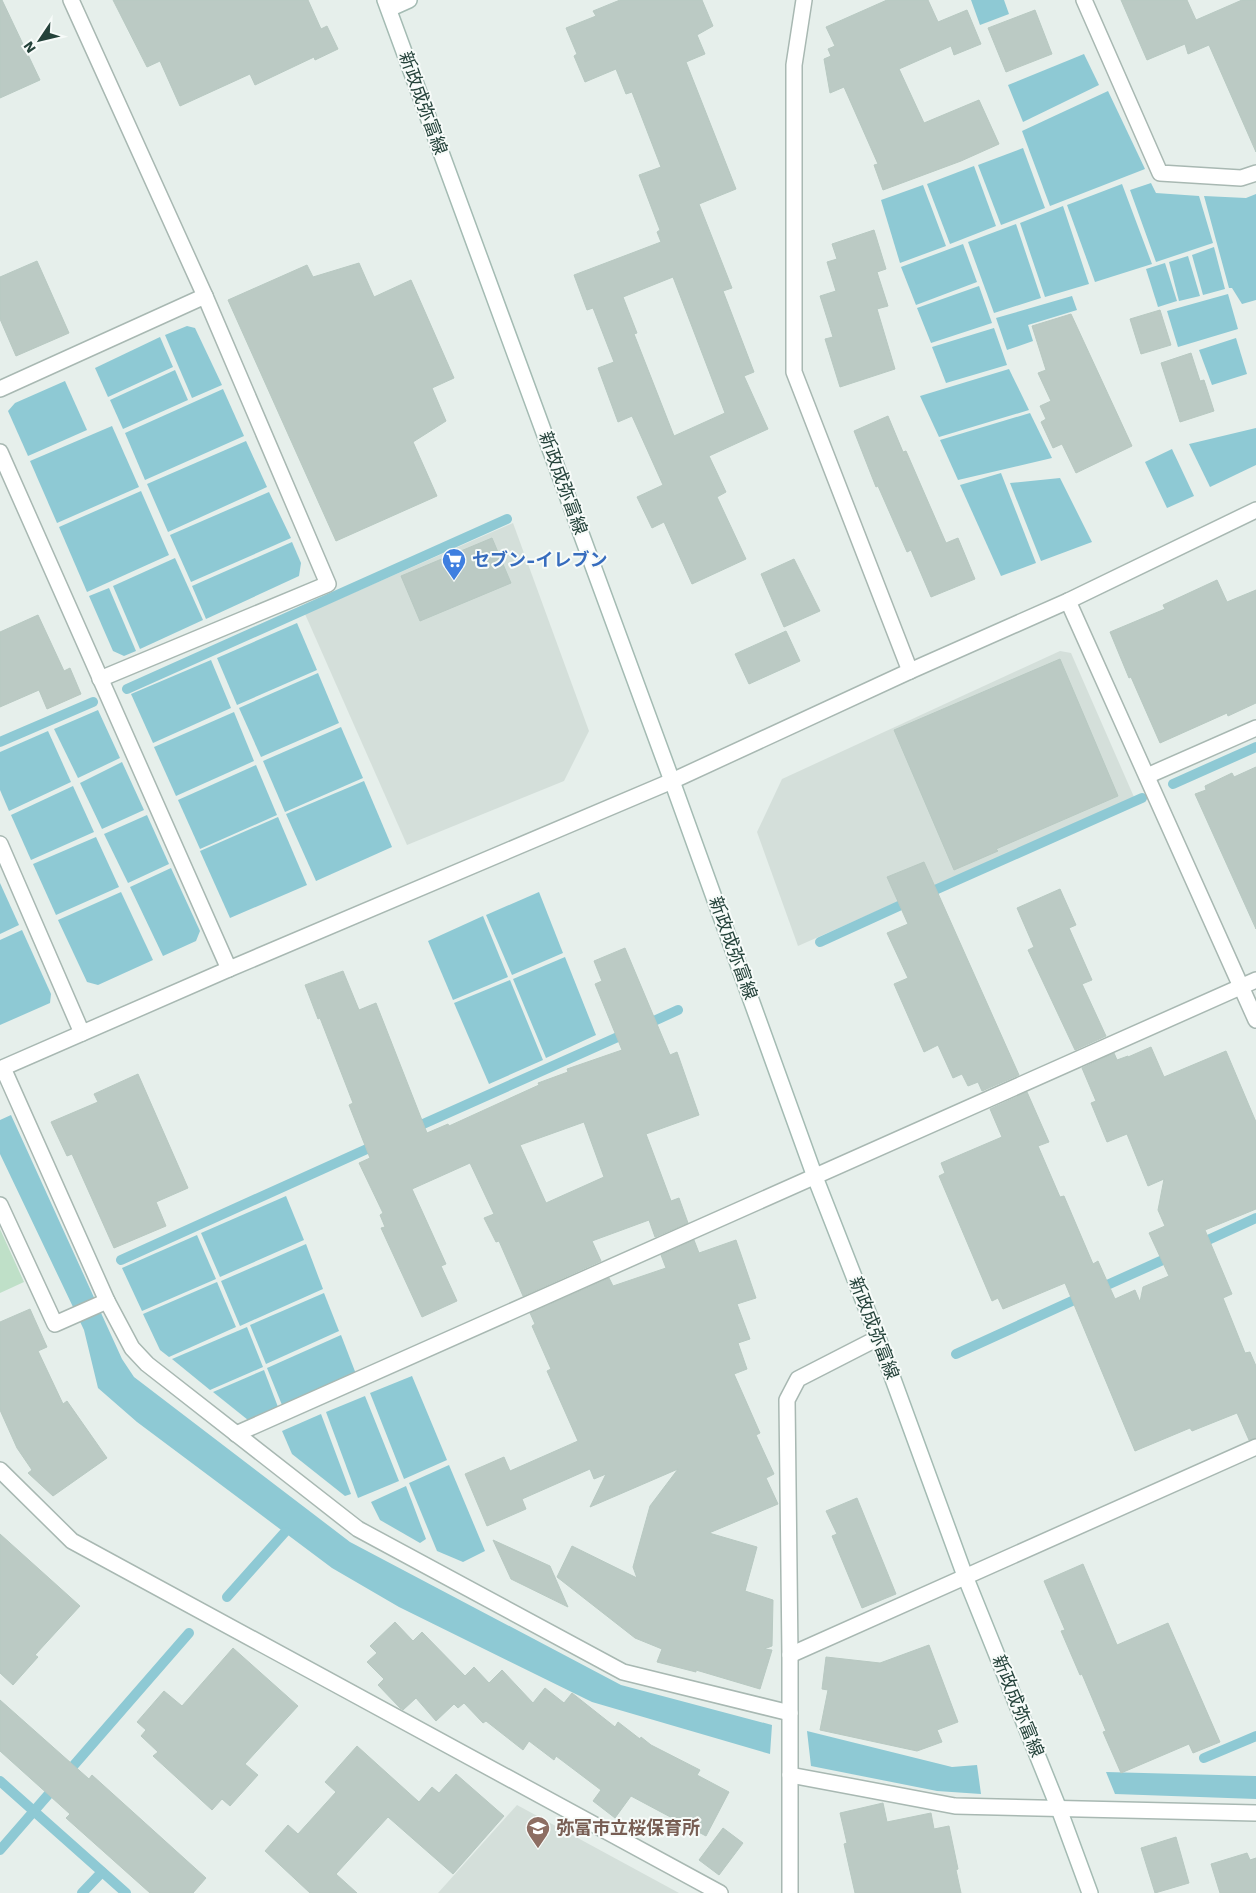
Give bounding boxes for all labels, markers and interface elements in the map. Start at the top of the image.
north arrow [15,15,65,65]
text: N [20,39,39,56]
street label: 新政成弥富線 [395,48,452,157]
street label: 新政成弥富線 [535,428,592,537]
supermarket icon: セブン-イレブン [441,547,467,581]
place label: セブン-イレブン [472,549,608,570]
street label: 新政成弥富線 [705,893,762,1002]
street label: 新政成弥富線 [845,1274,904,1382]
street label: 新政成弥富線 [988,1652,1048,1760]
school or university icon: 弥富市立桜保育所 [525,1815,551,1849]
place label: 弥富市立桜保育所 [556,1817,700,1838]

